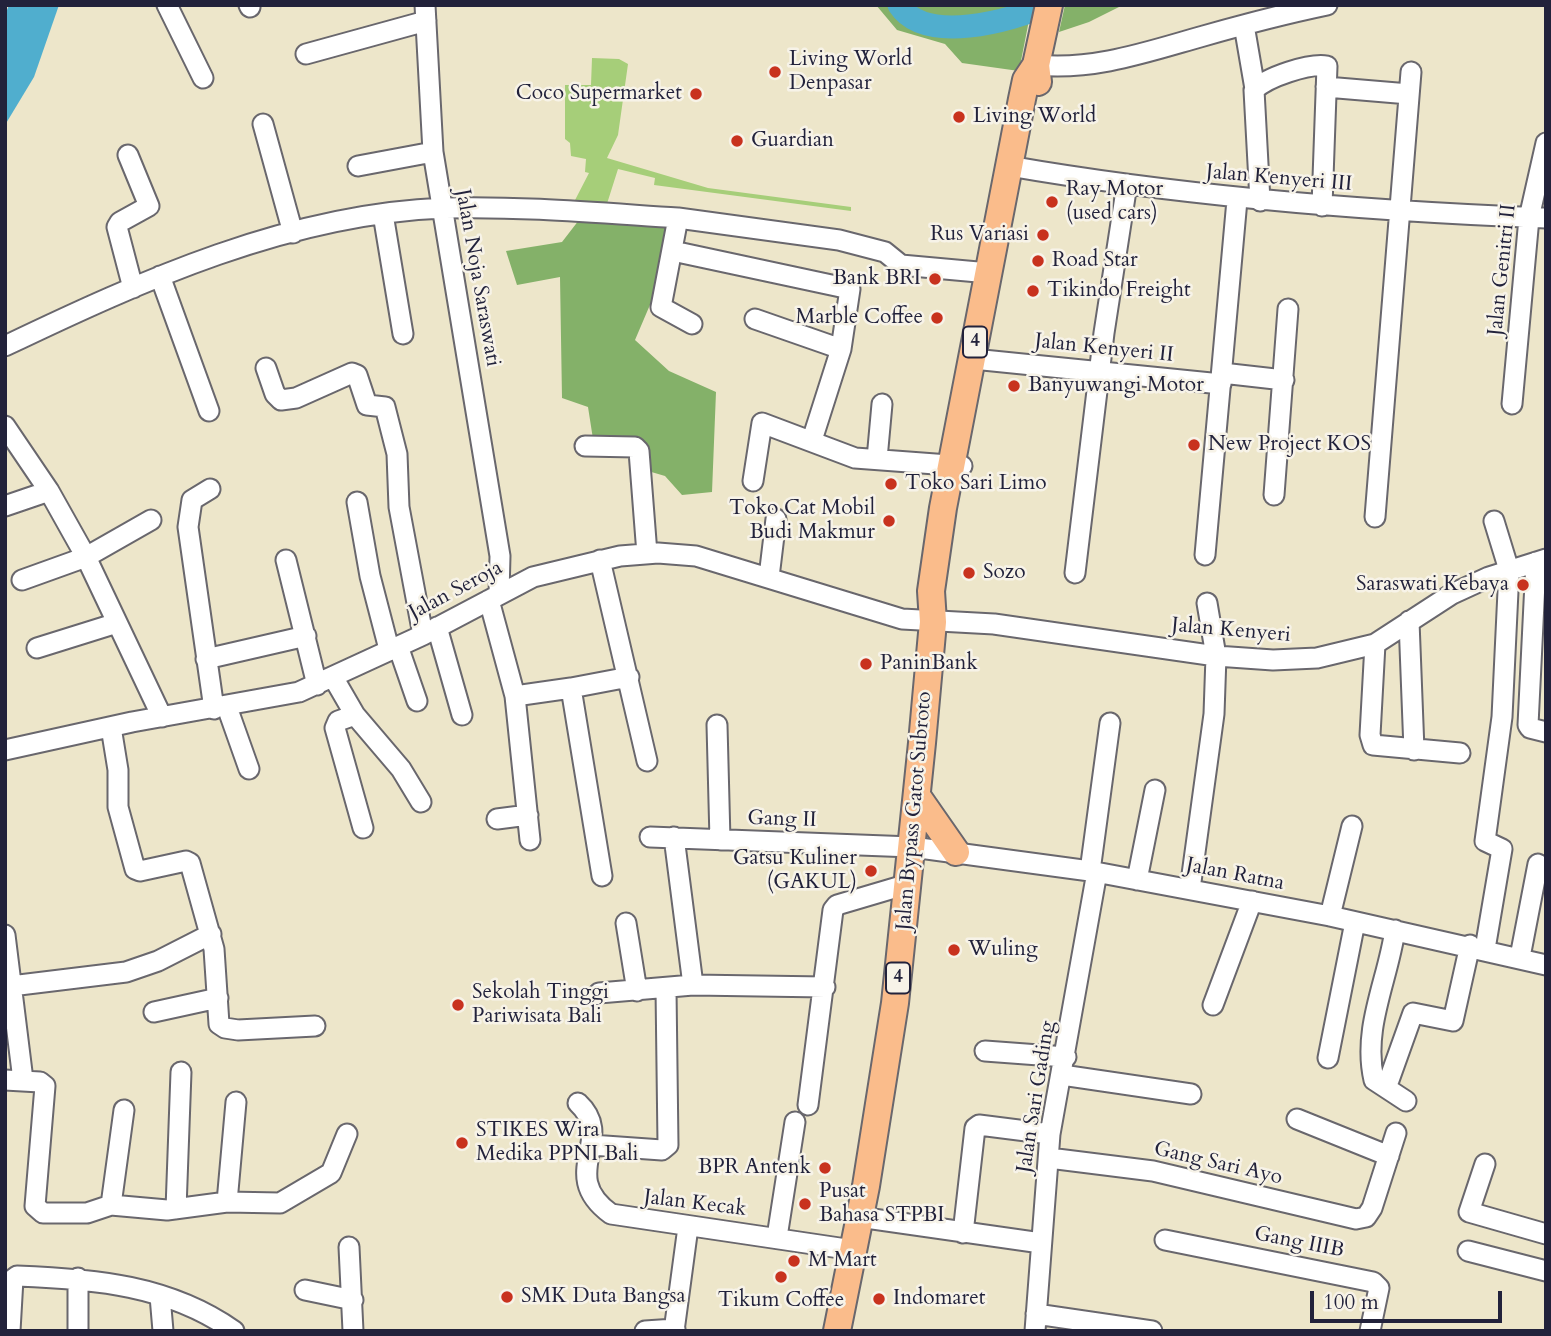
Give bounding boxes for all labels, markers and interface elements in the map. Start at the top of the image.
place label: Living World Denpasar [789,47,912,97]
marker: Living World Denpasar [767,64,783,80]
place label: Coco Supermarket [516,81,682,107]
marker: Coco Supermarket [688,86,704,102]
place label: Living World [973,104,1096,130]
marker: Living World [951,109,967,125]
place label: Guardian [751,128,834,154]
marker: Guardian [729,133,745,149]
street label: Jalan Kenyeri III [1205,160,1353,198]
place label: Ray Motor (used cars) [1066,177,1163,227]
street label: Jalan Noja Saraswati [449,187,505,369]
marker: Ray Motor (used cars) [1044,194,1060,210]
street label: Jalan Genitri II [1484,203,1522,337]
place label: Rus Variasi [930,222,1029,248]
marker: Rus Variasi [1035,227,1051,243]
place label: Road Star [1052,248,1138,274]
marker: Road Star [1030,253,1046,269]
place label: Bank BRI [833,266,921,292]
marker: Bank BRI [927,271,943,287]
place label: Tikindo Freight [1047,278,1191,304]
marker: Tikindo Freight [1025,283,1041,299]
place label: Marble Coffee [796,305,923,331]
marker: Marble Coffee [929,310,945,326]
road number: 4 [963,326,987,358]
street label: Jalan Kenyeri II [1033,329,1175,369]
place label: Banyuwangi Motor [1028,373,1204,399]
marker: Banyuwangi Motor [1006,378,1022,394]
place label: New Project KOS [1208,432,1371,458]
marker: New Project KOS [1186,437,1202,453]
place label: Toko Sari Limo [905,471,1047,497]
marker: Toko Sari Limo [883,476,899,492]
place label: Toko Cat Mobil Budi Makmur [729,496,875,546]
marker: Toko Cat Mobil Budi Makmur [881,513,897,529]
street label: Jalan Seroja [405,556,507,626]
place label: Sozo [983,560,1026,586]
marker: Sozo [961,565,977,581]
place label: Saraswati Kebaya [1356,572,1509,598]
marker: Saraswati Kebaya [1515,577,1531,593]
street label: Jalan Kenyeri [1170,613,1292,649]
place label: PaninBank [880,651,978,677]
marker: PaninBank [858,656,874,672]
street label: Jalan Bypass Gatot Subroto [892,690,938,932]
street label: Gang II [747,806,817,834]
place label: Gatsu Kuliner (GAKUL) [733,846,857,896]
street label: Jalan Ratna [1184,853,1286,897]
marker: Gatsu Kuliner (GAKUL) [863,863,879,879]
place label: Wuling [968,937,1038,963]
marker: Wuling [946,942,962,958]
road number: 4 [886,962,910,994]
place label: Sekolah Tinggi Pariwisata Bali [472,980,609,1030]
marker: Sekolah Tinggi Pariwisata Bali [450,997,466,1013]
street label: Jalan Sari Gading [1013,1019,1061,1175]
place label: STIKES Wira Medika PPNI Bali [476,1118,639,1168]
marker: STIKES Wira Medika PPNI Bali [454,1135,470,1151]
street label: Gang Sari Ayo [1151,1137,1285,1191]
place label: BPR Antenk [698,1155,811,1181]
marker: BPR Antenk [817,1160,833,1176]
place label: Pusat Bahasa STPBI [819,1179,944,1229]
street label: Jalan Kecak [642,1185,748,1223]
marker: Pusat Bahasa STPBI [797,1196,813,1212]
street label: Gang IIIB [1252,1222,1346,1264]
place label: M Mart [808,1248,877,1274]
marker: M Mart [786,1253,802,1269]
marker: Tikum Coffee [773,1269,789,1285]
scale bar [1313,1276,1506,1320]
place label: SMK Duta Bangsa [521,1284,686,1310]
place label: Indomaret [893,1286,985,1312]
place label: Tikum Coffee [718,1288,844,1314]
text: 100 m [1323,1288,1379,1317]
marker: SMK Duta Bangsa [499,1289,515,1305]
marker: Indomaret [871,1291,887,1307]

